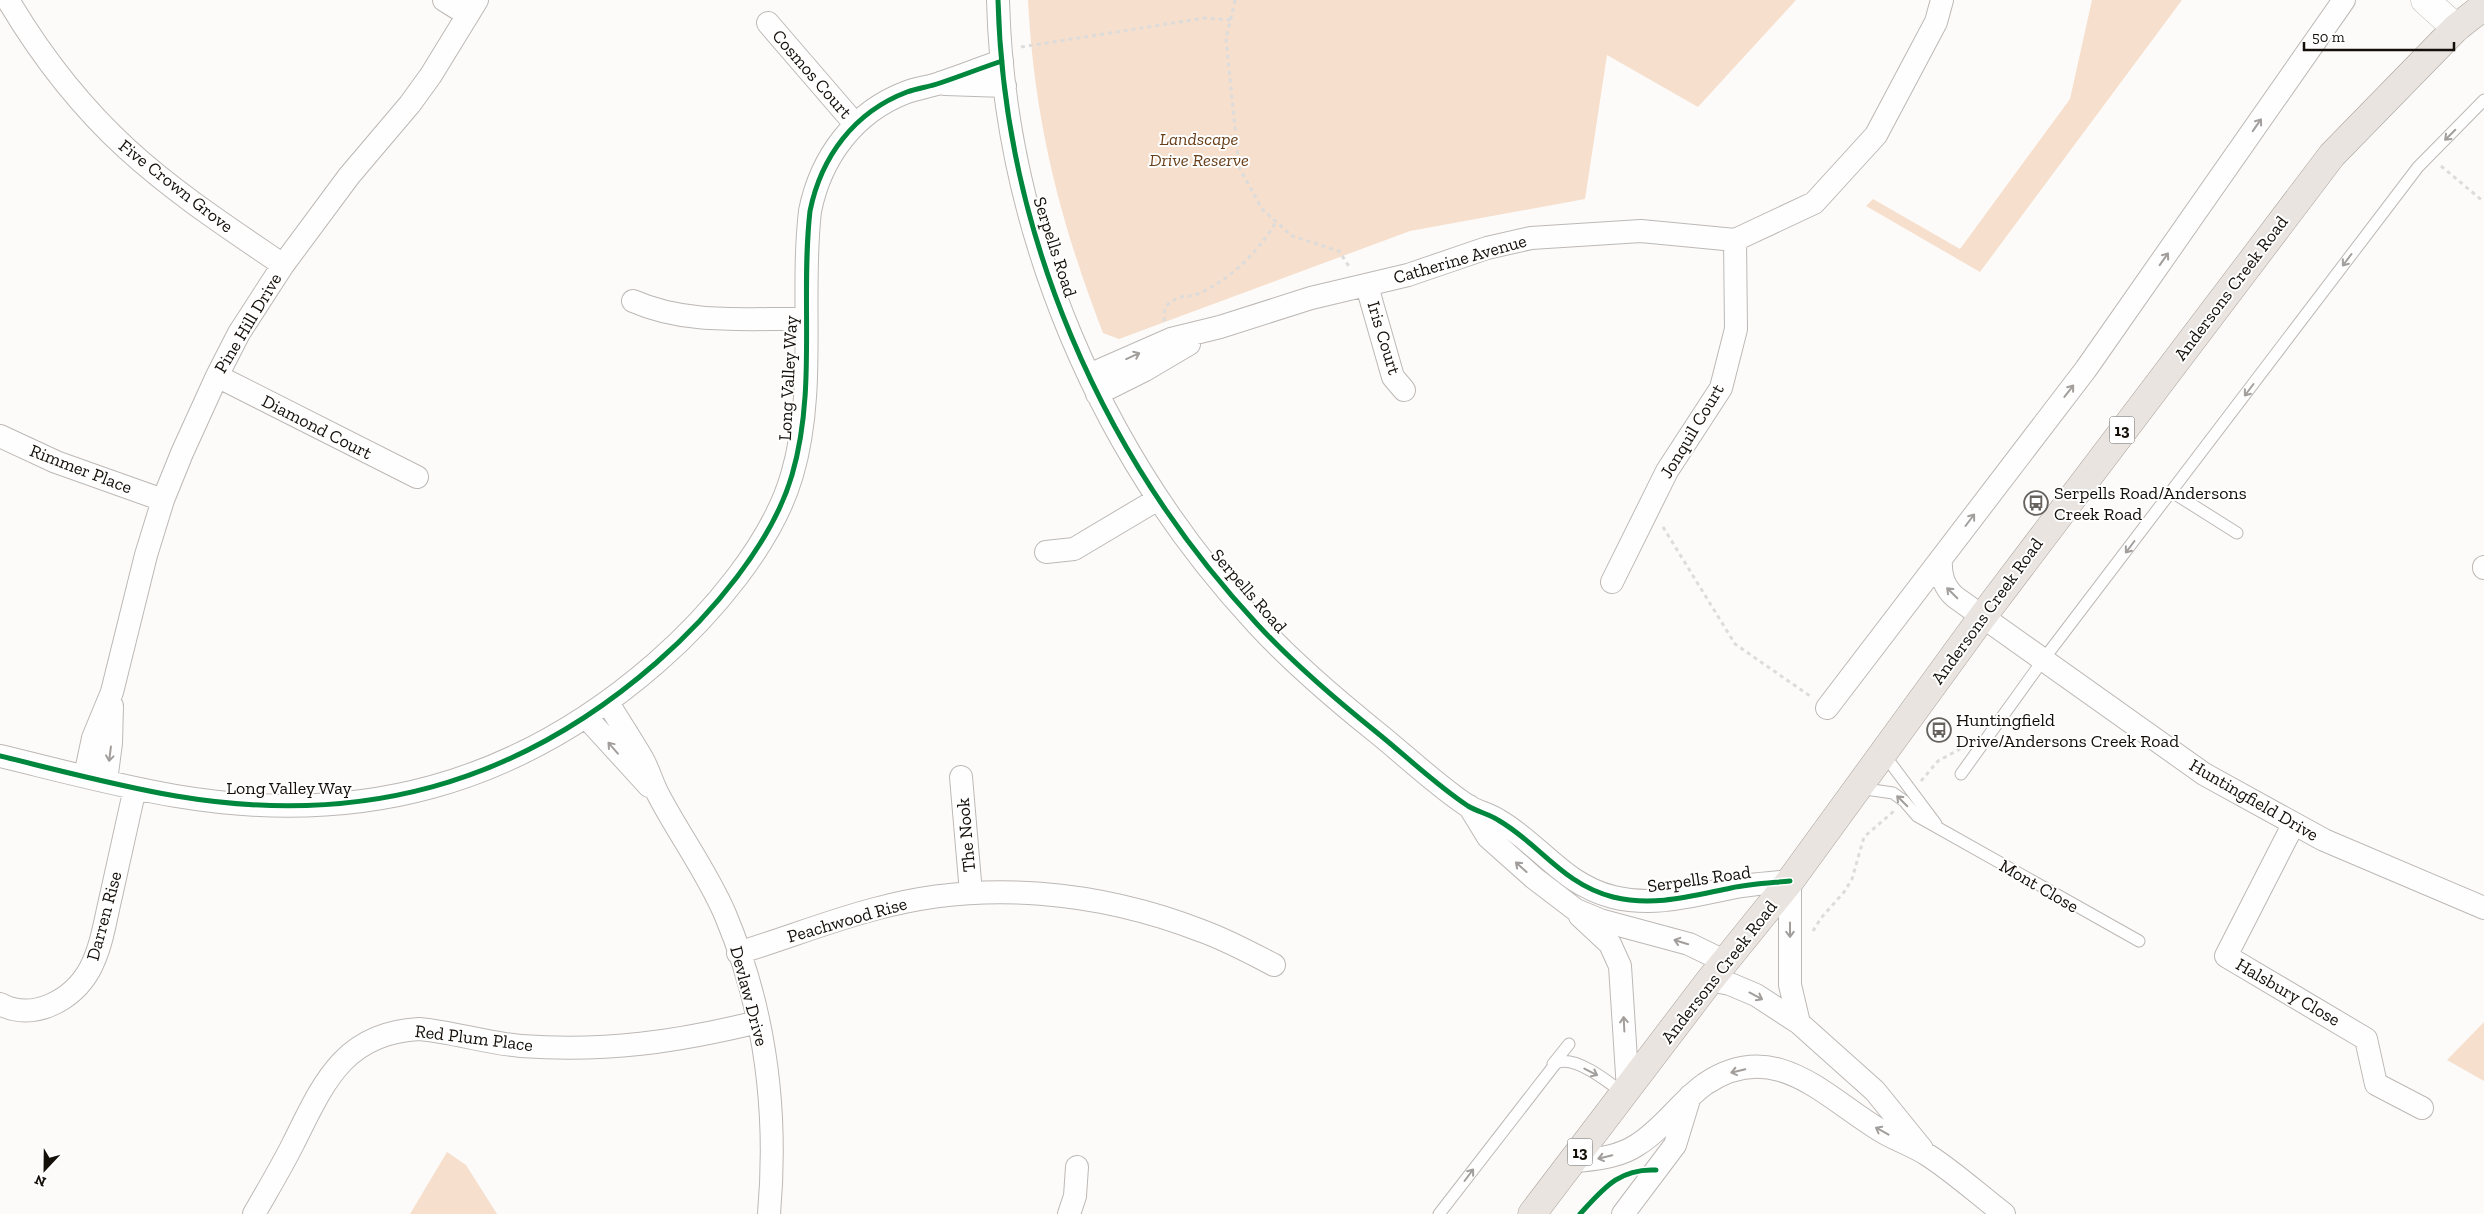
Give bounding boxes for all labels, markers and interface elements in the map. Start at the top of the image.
scale bar [2304,20,2454,52]
street label: Cosmos Court [767,25,857,123]
text: 50 m [2312,28,2345,46]
one-way arrow [2252,119,2262,133]
park label: Landscape Drive Reserve [1149,128,1249,171]
one-way arrow [2444,129,2456,141]
street label: Five Crown Grove [114,135,238,237]
street label: Serpells Road [1028,194,1082,300]
street label: Andersons Creek Road [2169,211,2293,365]
street label: Catherine Avenue [1391,229,1529,289]
one-way arrow [2159,252,2169,266]
one-way arrow [2342,253,2352,267]
street label: Pine Hill Drive [209,269,287,377]
street label: Iris Court [1362,299,1406,378]
street label: Long Valley Way [774,314,802,441]
one-way arrow [1125,350,1140,360]
street label: Jonquil Court [1655,380,1729,482]
one-way arrow [2243,383,2254,396]
one-way arrow [2064,385,2075,398]
street label: Diamond Court [258,390,376,464]
road number: 13 [2110,416,2134,444]
street label: Rimmer Place [27,439,135,499]
place label: Serpells Road/Andersons Creek Road [2054,482,2247,525]
bus stop icon: Serpells Road/Andersons Creek Road [2023,490,2049,516]
one-way arrow [1965,514,1976,527]
street label: Andersons Creek Road [1927,533,2048,688]
one-way arrow [2124,540,2135,553]
street label: Serpells Road [1207,544,1292,638]
one-way arrow [1946,587,1958,599]
place label: Huntingfield Drive/Andersons Creek Road [1956,709,2179,752]
bus stop icon: Huntingfield Drive/Andersons Creek Road [1926,717,1952,743]
one-way arrow [607,741,619,754]
one-way arrow [105,746,115,762]
street label: Huntingfield Drive [2186,754,2322,846]
street label: Long Valley Way [226,777,353,799]
one-way arrow [1896,795,1908,807]
street label: The Nook [952,796,980,873]
street label: Mont Close [1995,855,2083,917]
one-way arrow [1515,861,1528,873]
street label: Serpells Road [1646,861,1752,897]
street label: Darren Rise [81,869,127,963]
street label: Peachwood Rise [785,892,909,948]
street label: Andersons Creek Road [1656,896,1782,1048]
one-way arrow [1785,921,1795,937]
one-way arrow [1674,937,1690,946]
street label: Devlaw Drive [725,944,773,1048]
street label: Halsbury Close [2232,953,2344,1031]
one-way arrow [1748,991,1763,1001]
one-way arrow [1620,1016,1629,1032]
street label: Red Plum Place [414,1020,534,1056]
one-way arrow [1731,1067,1747,1076]
one-way arrow [1583,1068,1598,1077]
one-way arrow [1876,1126,1890,1136]
road number: 13 [1568,1138,1592,1166]
north arrow [20,1144,70,1194]
one-way arrow [1597,1153,1613,1162]
one-way arrow [1464,1168,1474,1182]
text: N [32,1171,48,1190]

